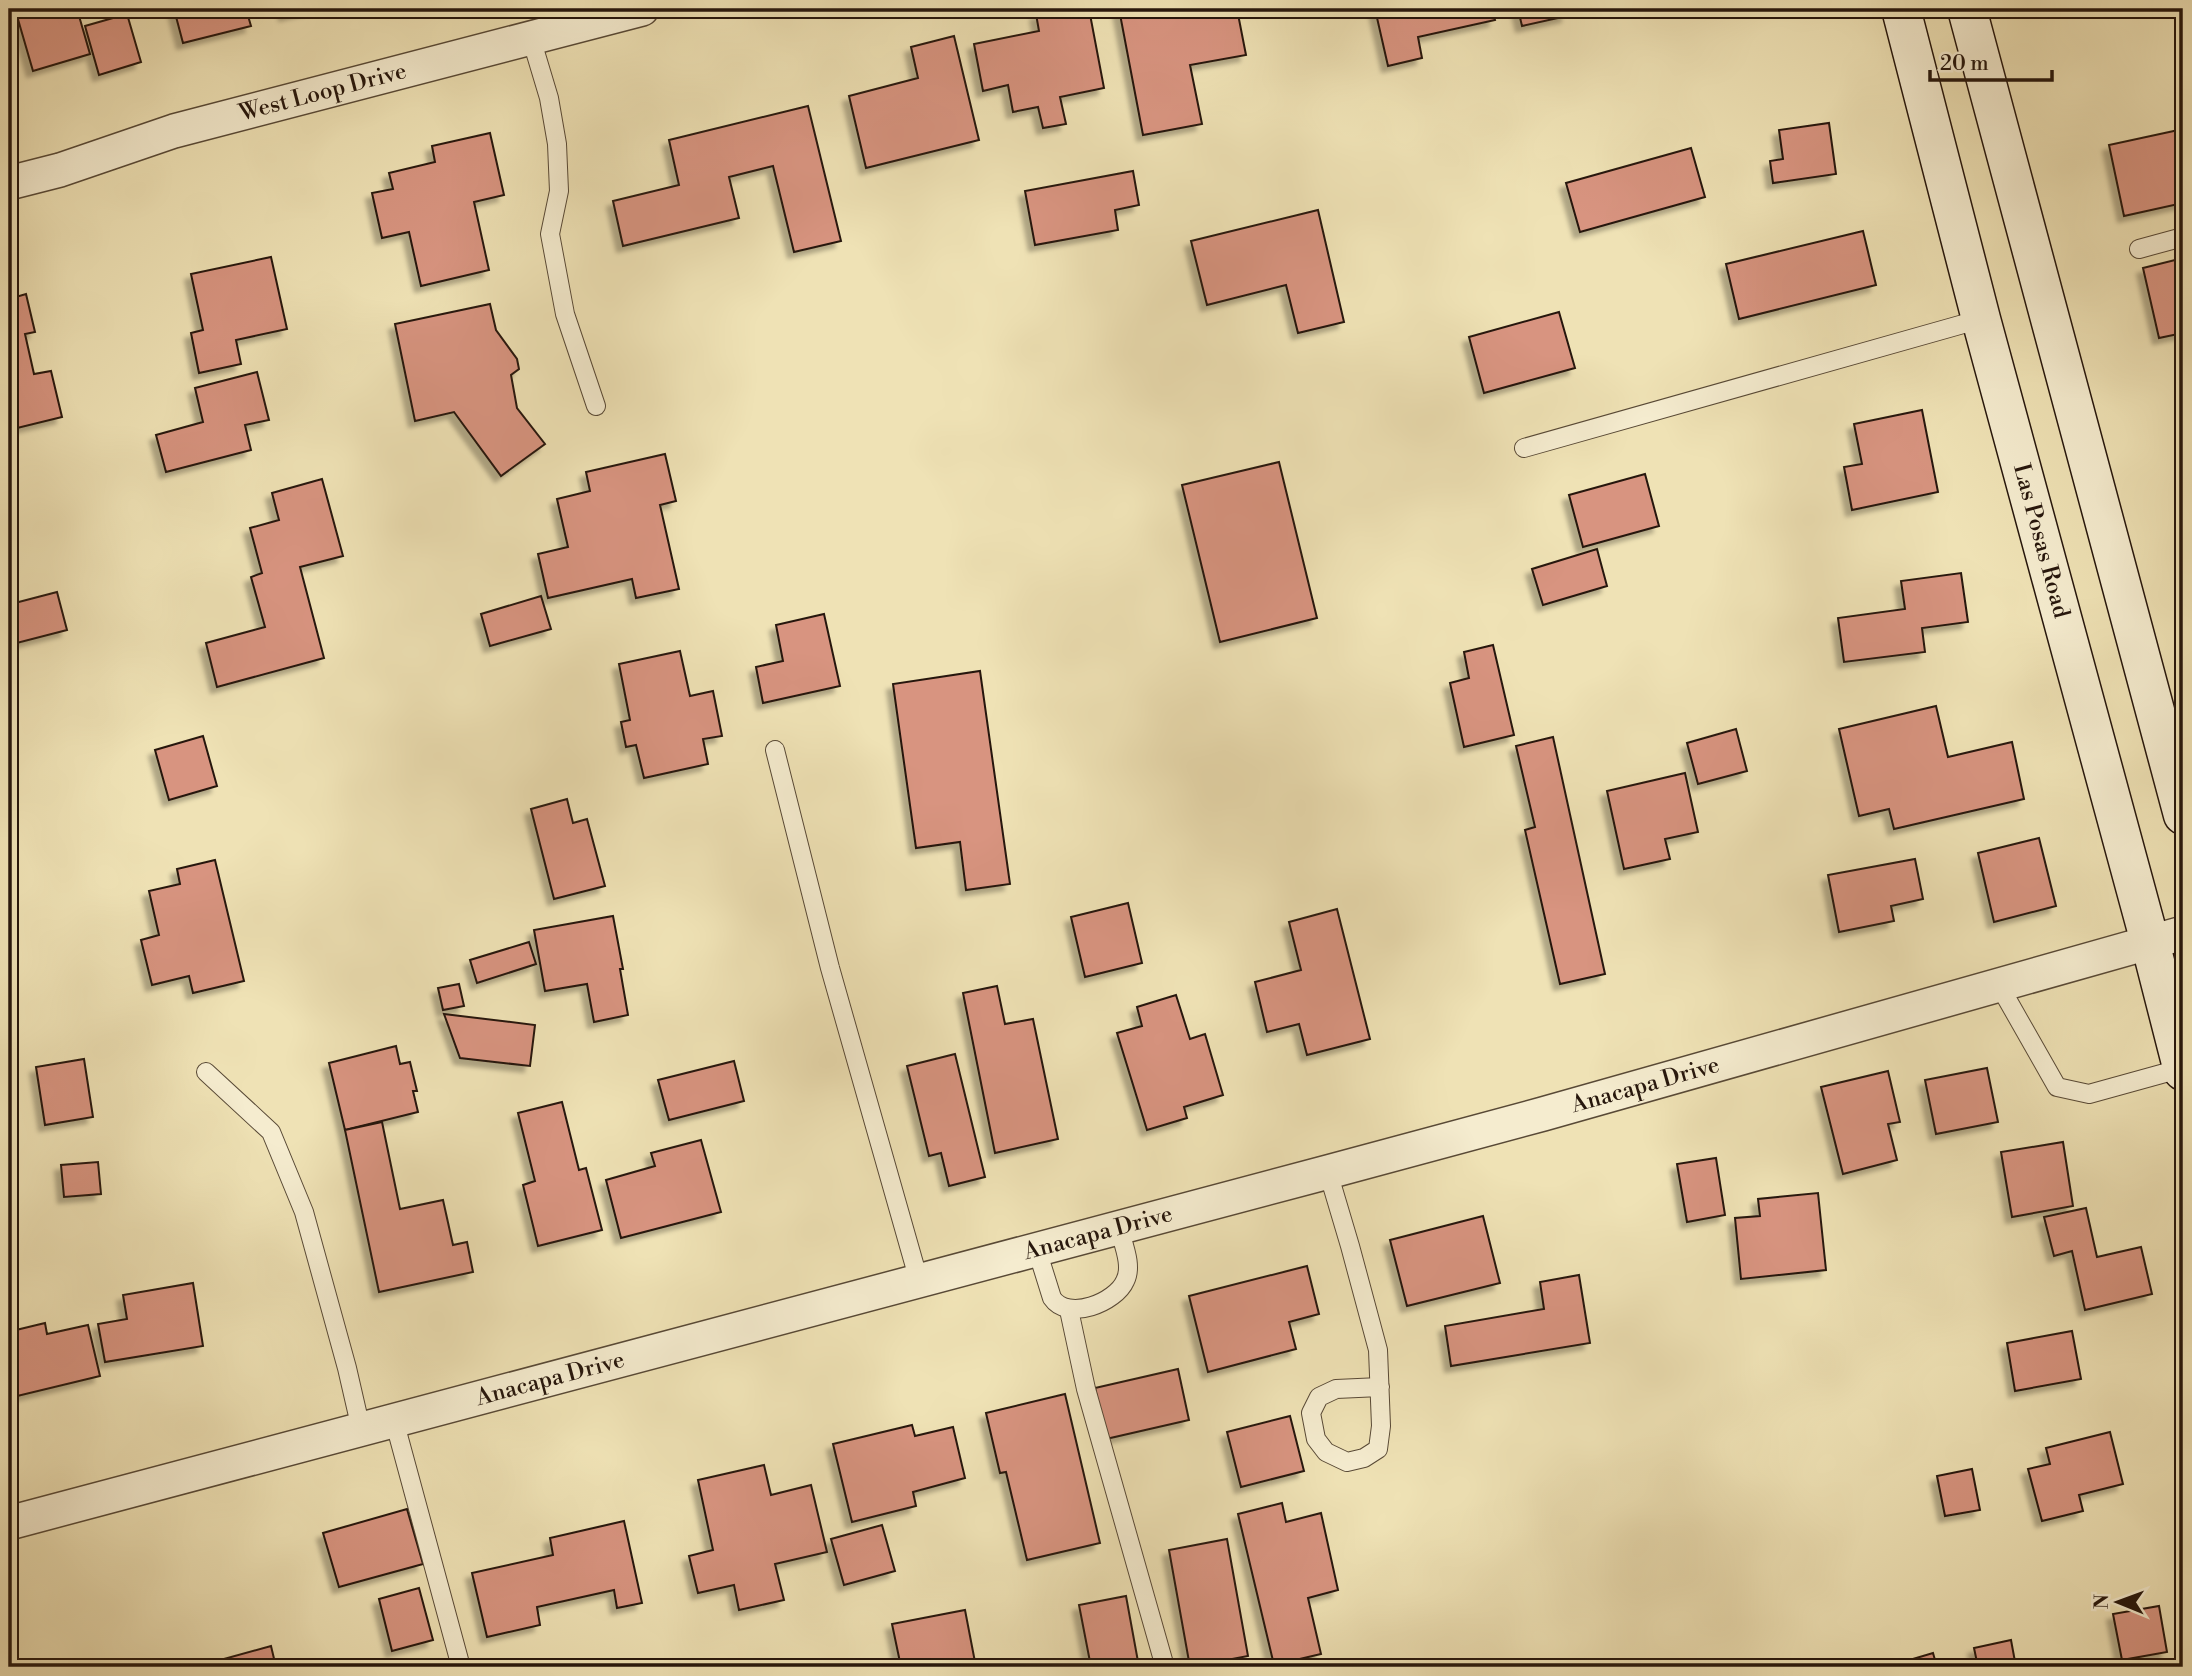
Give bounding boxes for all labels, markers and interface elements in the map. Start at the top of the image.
scale bar [1930,38,2052,82]
text: 20 m [1940,51,1989,77]
street label: West Loop Drive [235,57,410,128]
street label: Las Posas Road [2007,461,2075,621]
street label: Anacapa Drive [1567,1051,1723,1120]
street label: Anacapa Drive [1020,1200,1175,1267]
street label: Anacapa Drive [472,1346,628,1412]
north arrow [2084,1568,2154,1638]
text: N [2090,1594,2114,1609]

